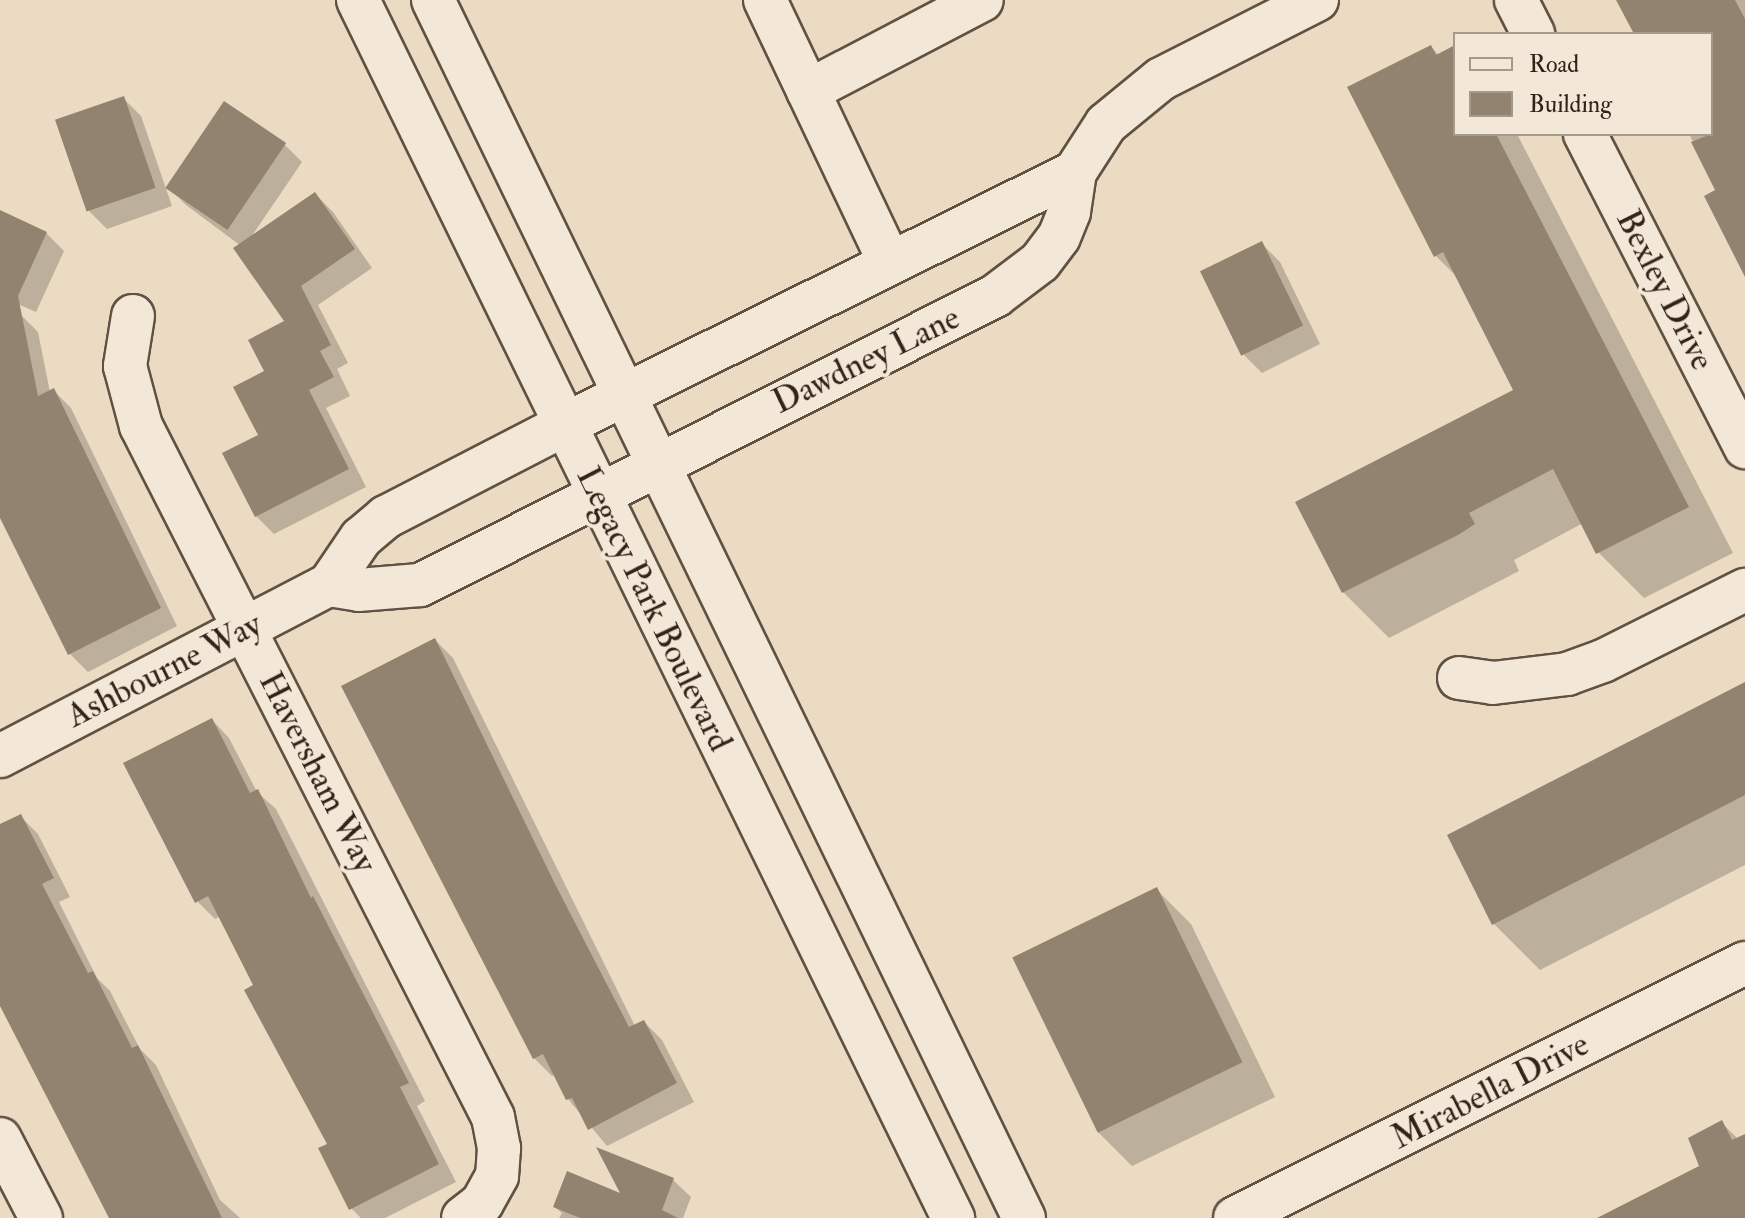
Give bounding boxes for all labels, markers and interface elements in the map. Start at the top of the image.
legend [1453,32,1713,136]
text: Road [1529,49,1579,80]
text: Building [1529,89,1612,120]
street label: Bexley Drive [1607,203,1723,377]
street label: Dawdney Lane [766,297,966,423]
street label: Legacy Park Boulevard [567,460,741,758]
street label: Ashbourne Way [60,603,268,737]
street label: Haversham Way [250,665,386,879]
street label: Mirabella Drive [1385,1024,1595,1158]

